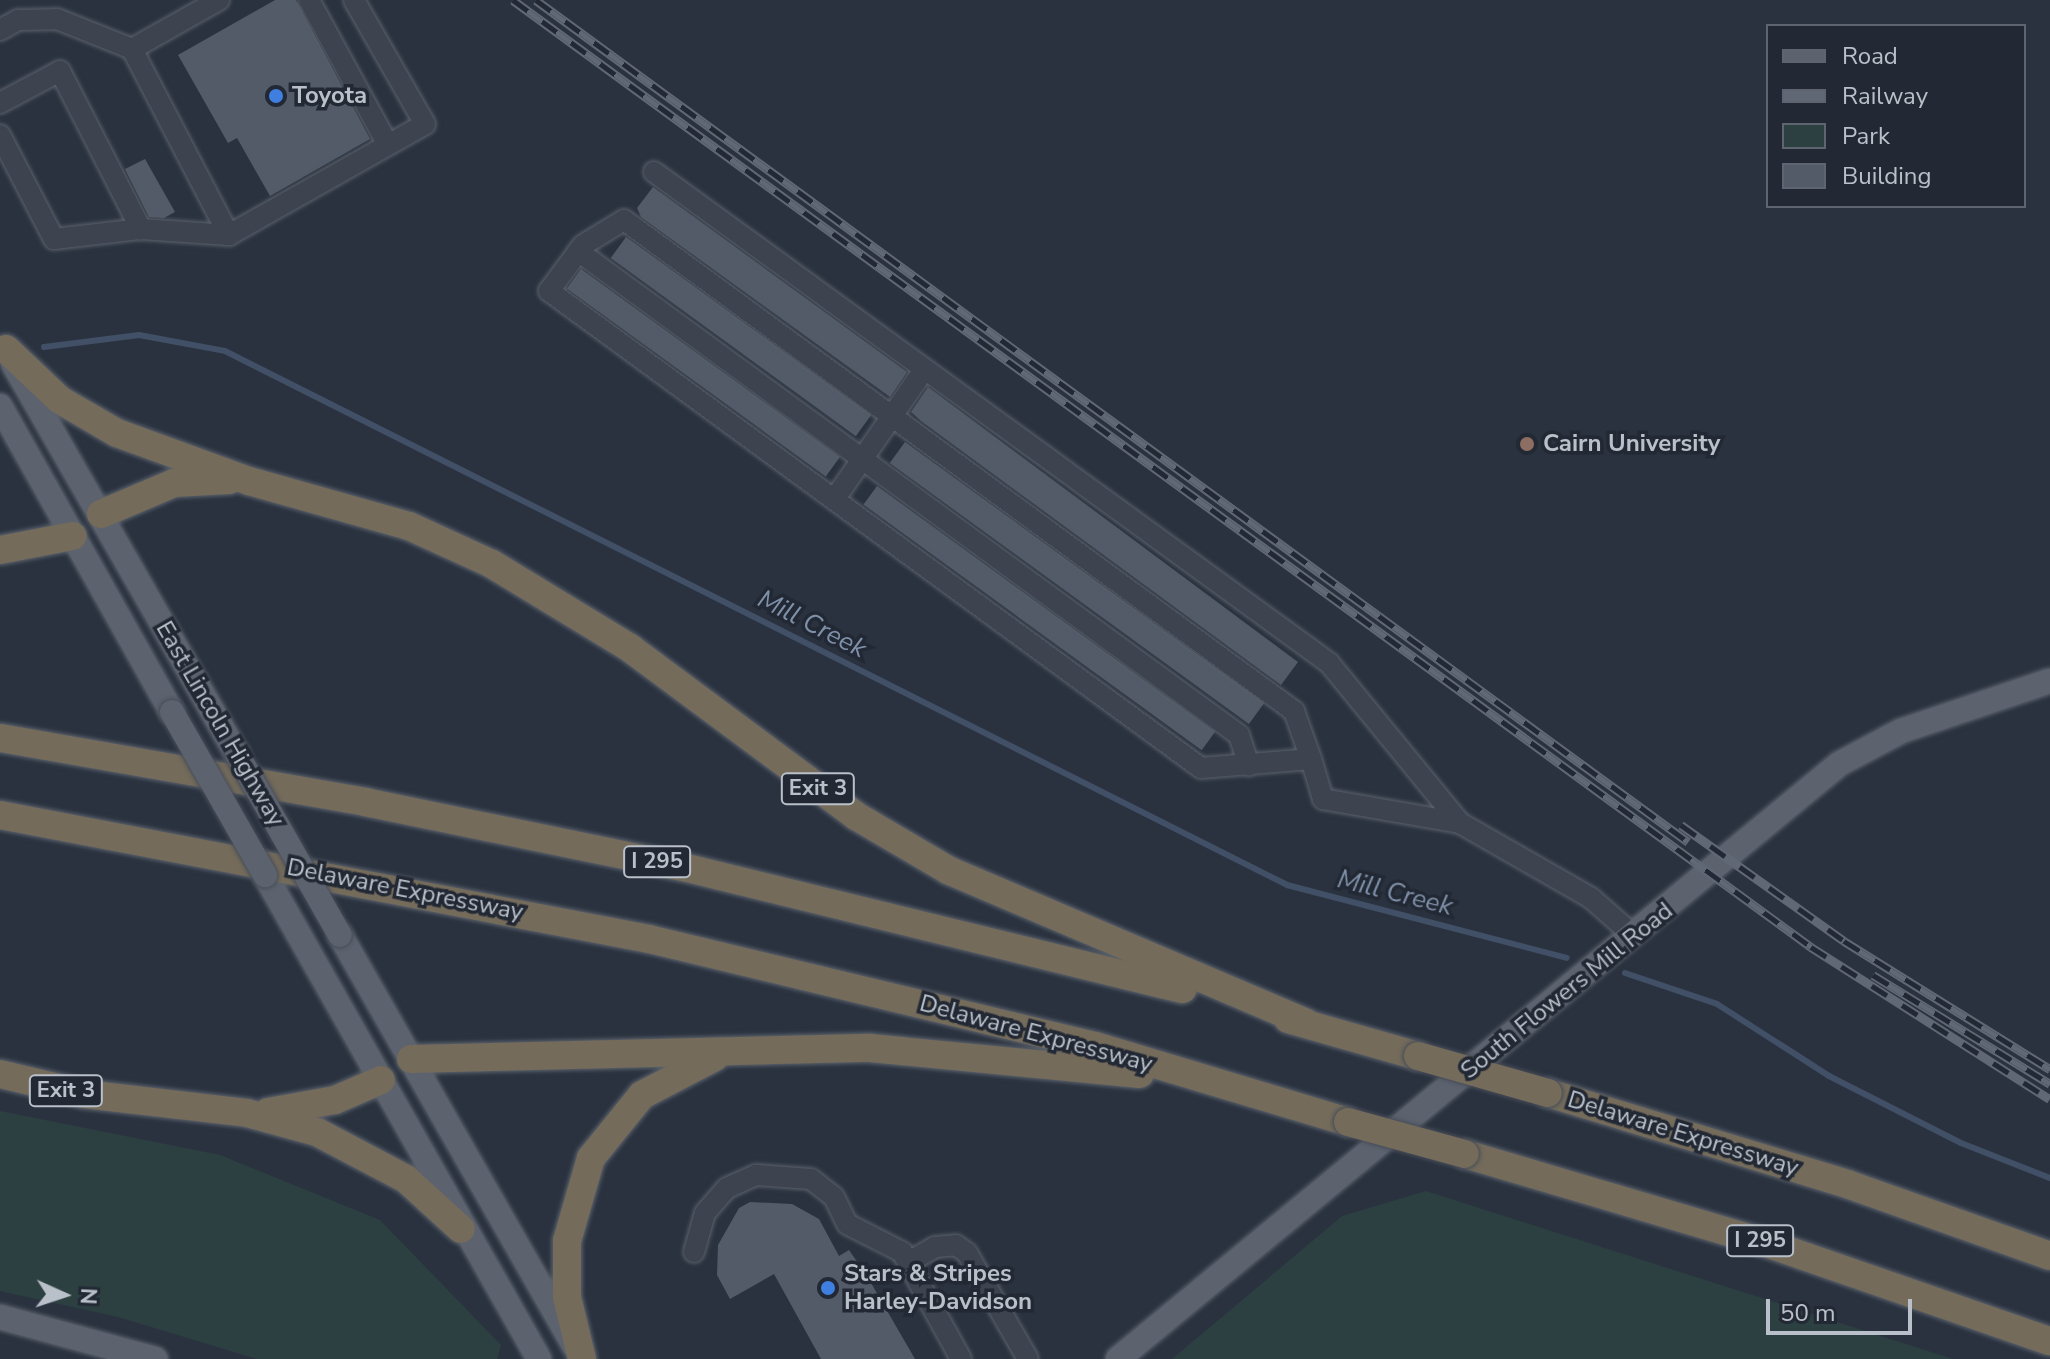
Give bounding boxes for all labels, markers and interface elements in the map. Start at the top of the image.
legend [1766,24,2026,208]
text: Road [1842,40,1898,72]
text: Railway [1842,80,1928,112]
place label: Toyota [292,82,367,110]
marker: Toyota [267,87,285,105]
text: Park [1842,120,1890,152]
text: Building [1842,160,1932,192]
place label: Cairn University [1543,430,1720,458]
marker: Cairn University [1518,435,1536,453]
water label: Mill Creek [753,583,871,665]
street label: East Lincoln Highway [149,616,291,832]
road number: Exit 3 [780,771,856,807]
road number: I 295 [623,844,691,880]
street label: Delaware Expressway [285,853,525,927]
water label: Mill Creek [1334,864,1456,922]
street label: South Flowers Mill Road [1455,897,1679,1085]
street label: Delaware Expressway [916,989,1156,1079]
road number: Exit 3 [28,1073,104,1109]
street label: Delaware Expressway [1564,1085,1802,1183]
road number: I 295 [1726,1223,1794,1259]
north arrow [24,1255,104,1335]
place label: Stars & Stripes Harley-Davidson [844,1260,1032,1316]
marker: Stars & Stripes Harley-Davidson [819,1279,837,1297]
scale bar [1770,1283,1916,1333]
text: N [73,1287,103,1305]
text: 50 m [1780,1297,1836,1329]

